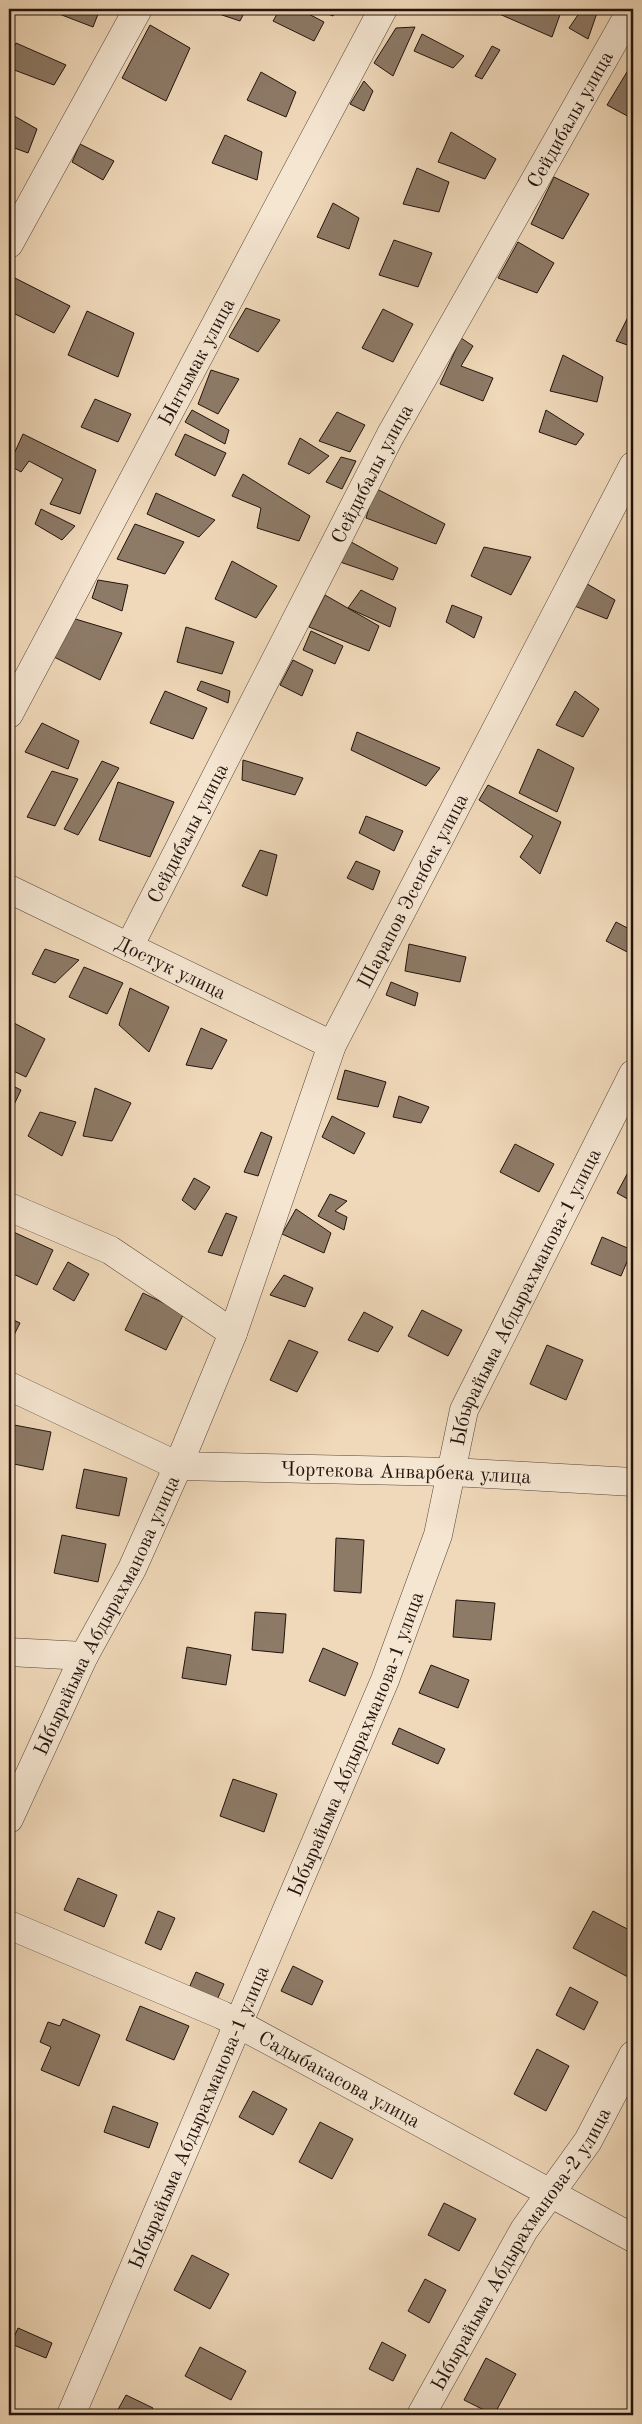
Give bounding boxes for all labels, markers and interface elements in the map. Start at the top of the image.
street label: Сейдибалы улица [525,48,618,192]
street label: Ынтымак улица [156,296,240,429]
street label: Сейдибалы улица [329,401,418,547]
street label: Сейдибалы улица [145,761,233,907]
street label: Шарапов Эсенбек улица [355,791,473,992]
street label: Достук улица [112,934,229,1004]
street label: Ыбырайыма Абдырахманова-1 улица [449,1146,606,1448]
street label: Чортекова Анварбека улица [280,1460,532,1488]
street label: Ыбырайыма Абдырахманова улица [32,1473,184,1759]
street label: Ыбырайыма Абдырахманова-1 улица [286,1589,428,1900]
street label: Ыбырайыма Абдырахманова-1 улица [127,1963,274,2272]
street label: Садыбакасова улица [254,2029,423,2133]
street label: Ыбырайыма Абдырахманова-2 улица [429,2105,616,2395]

